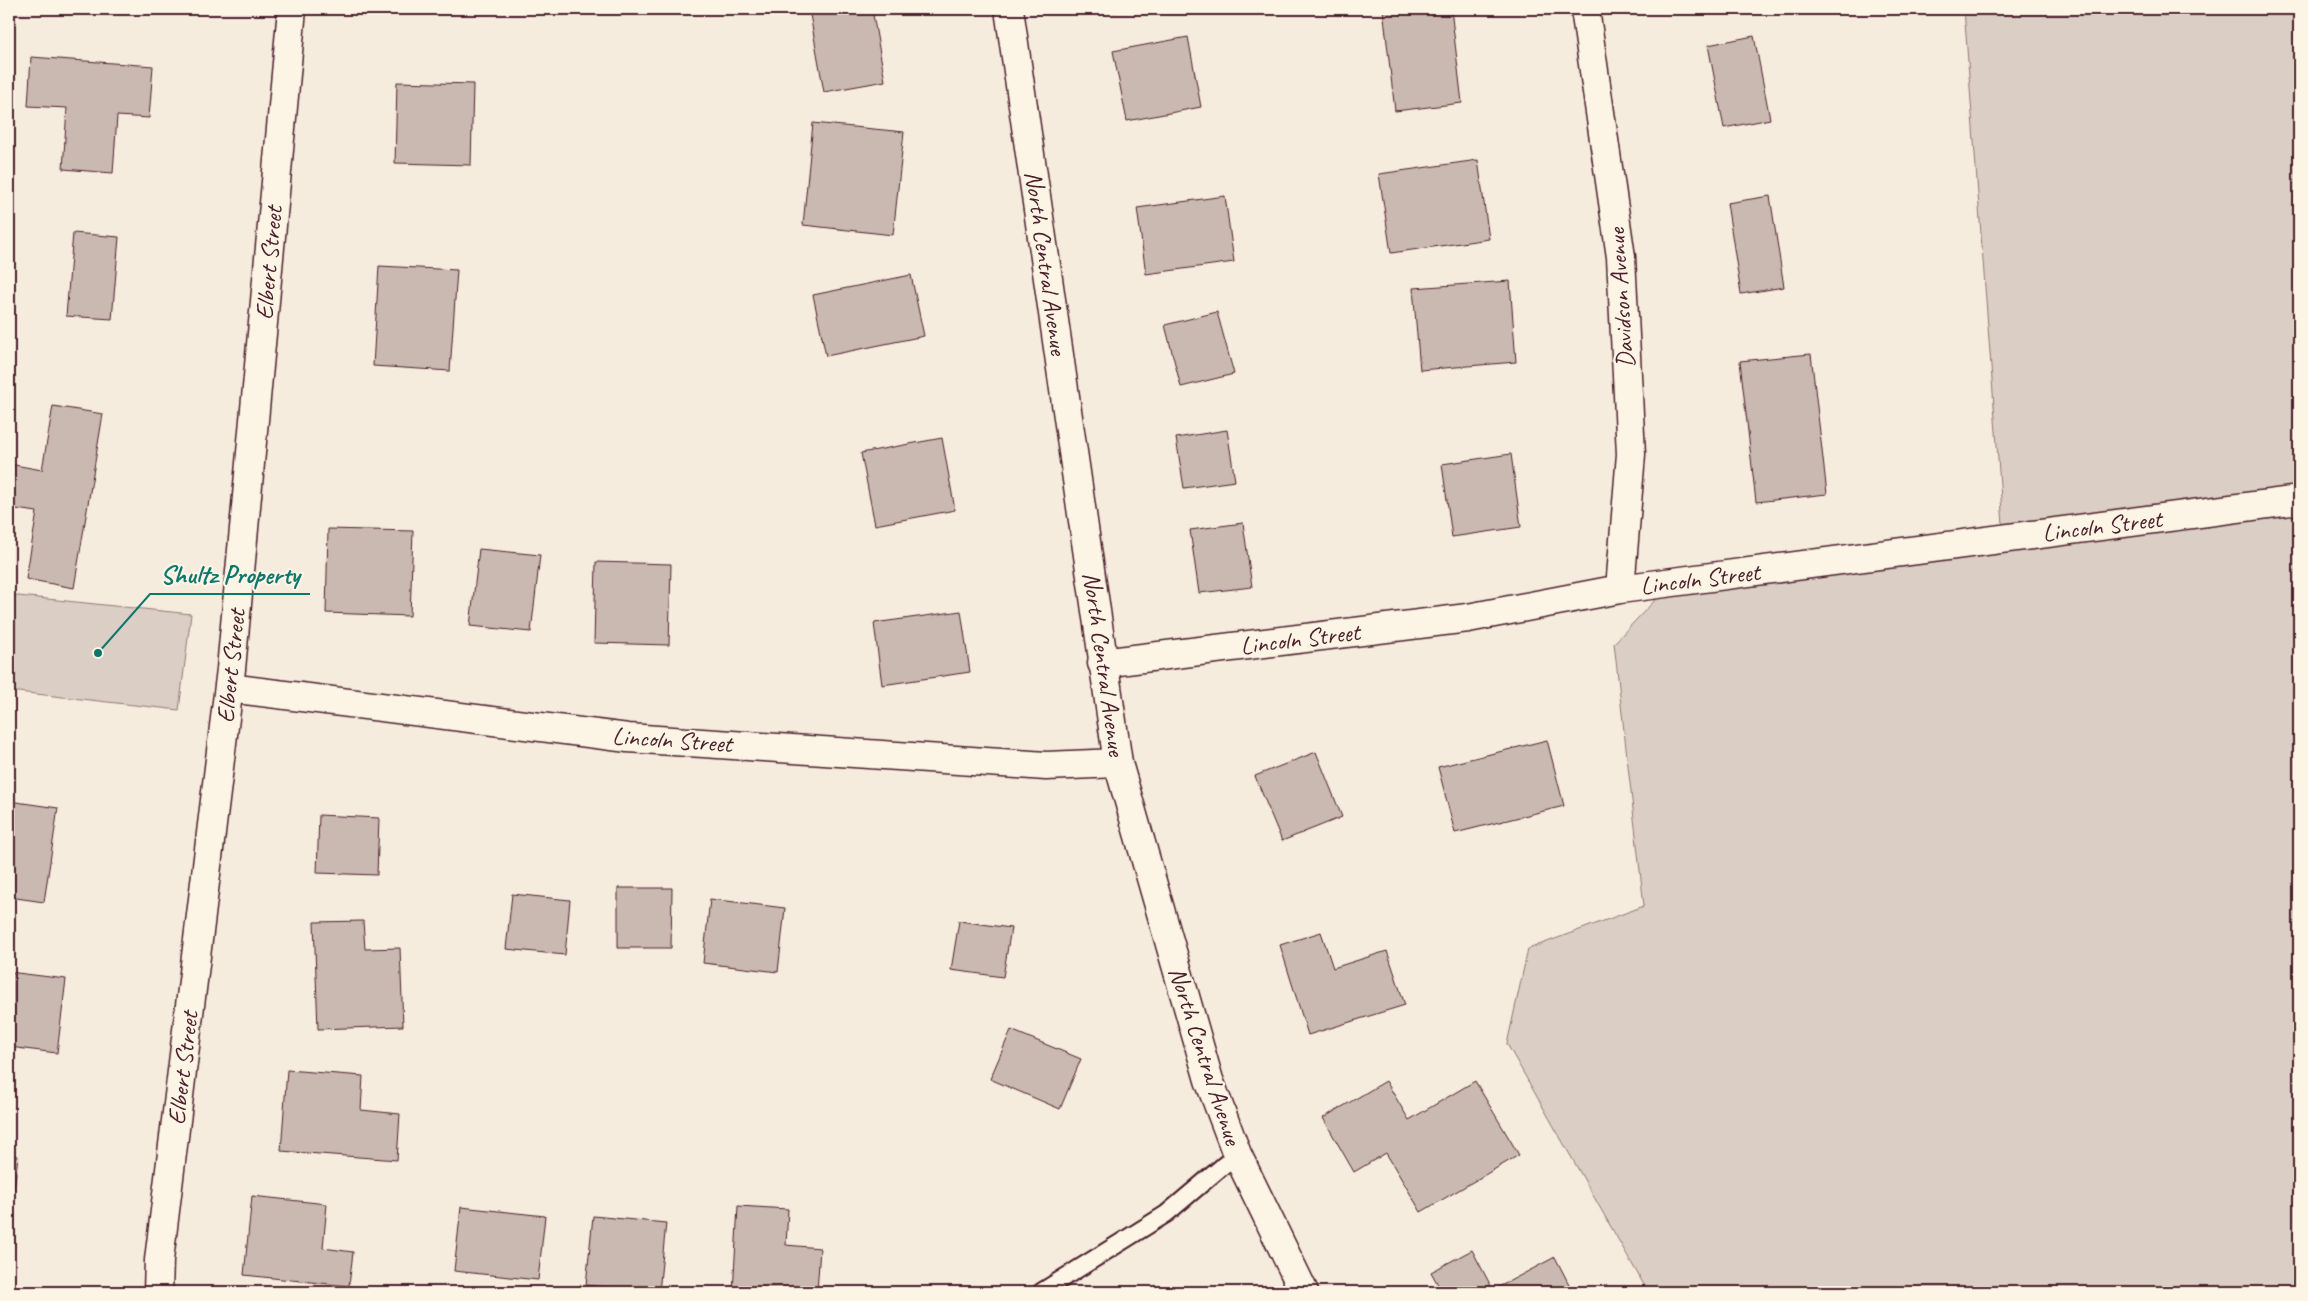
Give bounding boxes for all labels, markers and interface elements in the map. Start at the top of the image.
street label: North Central Avenue [1017,169,1075,359]
street label: Elbert Street [248,202,290,321]
street label: Davidson Avenue [1600,225,1642,369]
street label: Lincoln Street [2041,502,2166,549]
callout: Shultz Property [150,553,310,594]
street label: Lincoln Street [1639,555,1764,602]
text: Shultz Property [160,558,303,591]
street label: North Central Avenue [1075,570,1133,760]
street label: Elbert Street [209,605,253,724]
street label: Lincoln Street [1239,615,1364,662]
street label: Lincoln Street [611,720,736,760]
street label: North Central Avenue [1161,963,1249,1151]
street label: Elbert Street [160,1007,206,1126]

